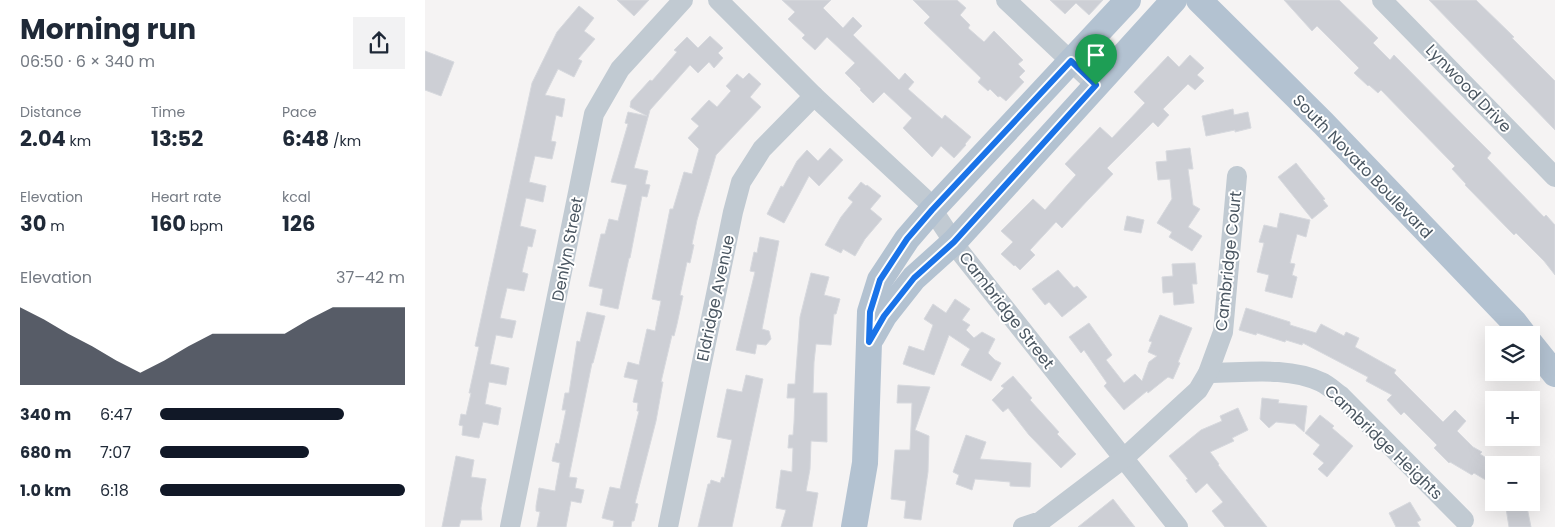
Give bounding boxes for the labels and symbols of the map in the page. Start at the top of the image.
pin [1075,34,1117,85]
street label: Lynwood Drive [1420,39,1517,138]
street label: South Novato Boulevard [1287,89,1438,244]
street label: Cambridge Court [1210,190,1247,332]
street label: Denlyn Street [546,195,589,303]
street label: Eldridge Avenue [691,233,740,363]
street label: Cambridge Street [954,247,1060,374]
street label: Cambridge Heights [1319,380,1448,505]

